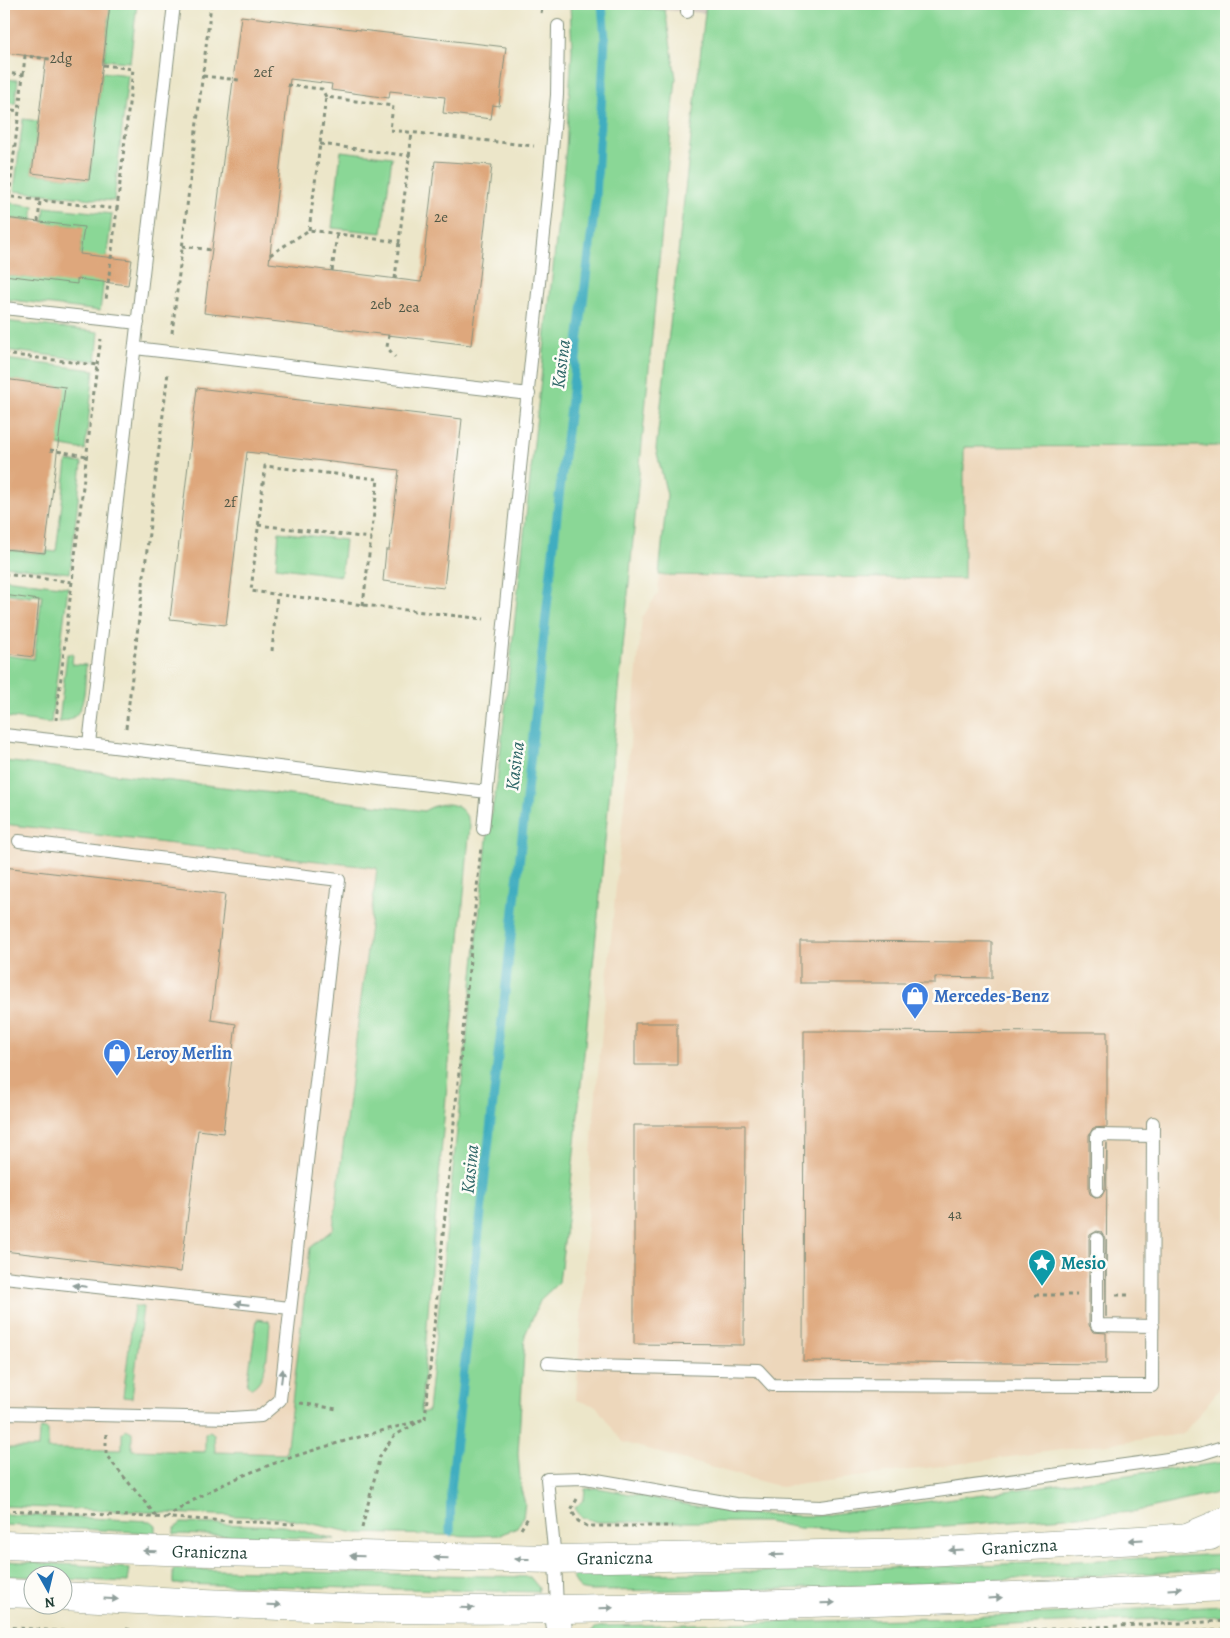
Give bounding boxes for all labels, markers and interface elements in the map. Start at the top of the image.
house number: 2dg [50,48,73,68]
house number: 2ef [254,62,274,82]
house number: 2e [434,207,448,227]
house number: 2eb [370,294,392,314]
house number: 2ea [399,297,419,317]
water label: Kasina [545,338,577,390]
house number: 2f [224,492,238,512]
water label: Kasina [499,740,531,792]
shop icon: Mercedes-Benz [900,981,930,1020]
place label: Mercedes-Benz [934,984,1049,1008]
shop icon: Leroy Merlin [102,1038,132,1077]
place label: Leroy Merlin [136,1041,232,1065]
water label: Kasina [454,1143,486,1195]
house number: 4a [948,1204,962,1224]
place icon: Mesio [1027,1248,1057,1287]
place label: Mesio [1061,1251,1106,1275]
one-way arrow [72,1282,88,1290]
one-way arrow [233,1300,249,1308]
one-way arrow [278,1367,286,1383]
street label: Graniczna [981,1533,1059,1561]
one-way arrow [1128,1537,1144,1545]
street label: Graniczna [172,1539,249,1565]
street label: Graniczna [577,1545,654,1571]
one-way arrow [142,1546,158,1554]
one-way arrow [948,1547,964,1555]
one-way arrow [769,1551,785,1559]
one-way arrow [349,1552,365,1560]
one-way arrow [433,1554,449,1562]
one-way arrow [514,1555,530,1563]
north arrow [22,1566,72,1616]
one-way arrow [1167,1585,1183,1593]
text: N [43,1592,56,1612]
one-way arrow [987,1593,1003,1601]
one-way arrow [103,1595,119,1603]
one-way arrow [820,1599,836,1607]
one-way arrow [266,1601,282,1609]
one-way arrow [598,1604,614,1612]
one-way arrow [460,1605,476,1613]

